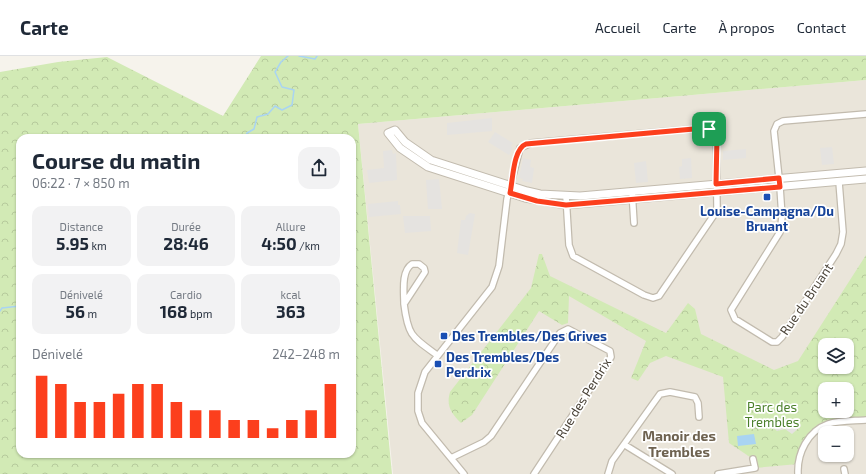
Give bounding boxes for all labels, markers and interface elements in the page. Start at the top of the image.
text: Carte [20,16,69,39]
text: Accueil [595,19,640,36]
text: Carte [662,19,697,36]
text: À propos [719,19,775,36]
text: Contact [797,19,846,36]
pin [692,112,726,146]
icon: arrive [698,118,720,140]
text: Course du matin [32,147,200,173]
button: share [298,147,340,189]
text: 06:22 · 7 × 850 m [32,175,130,191]
marker: Louise-Campagna/Du Bruant [762,192,772,202]
place label: Louise-Campagna/Du Bruant [700,203,834,234]
text: Distance [60,220,103,233]
text: Durée [171,220,201,233]
text: Allure [276,220,306,233]
text: 5.95 [56,233,89,253]
text: 28:46 [163,233,209,253]
text: 4:50 [261,233,297,253]
text: km [89,239,107,252]
text: /km [297,239,320,252]
street label: Rue du Bruant [776,260,836,338]
text: Dénivelé [60,288,103,301]
text: Cardio [170,288,202,301]
text: kcal [281,288,301,301]
text: 56 [66,301,85,321]
text: 168 [160,301,188,321]
text: 363 [276,301,305,321]
text: m [85,307,97,320]
text: bpm [188,307,212,320]
place label: Des Trembles/Des Grives [452,328,607,344]
marker: Des Trembles/Des Grives [439,331,449,341]
map controls [818,338,854,462]
button: layers [818,338,854,374]
text: Dénivelé [32,346,83,362]
text: 242–248 m [272,346,340,362]
place label: Des Trembles/Des Perdrix [446,349,559,380]
street label: Rue des Perdrix [552,355,614,441]
marker: Des Trembles/Des Perdrix [433,359,443,369]
button: + [818,382,854,418]
park label: Parc des Trembles [745,399,799,430]
button: − [818,426,854,462]
district label: Manoir des Trembles [642,427,716,460]

